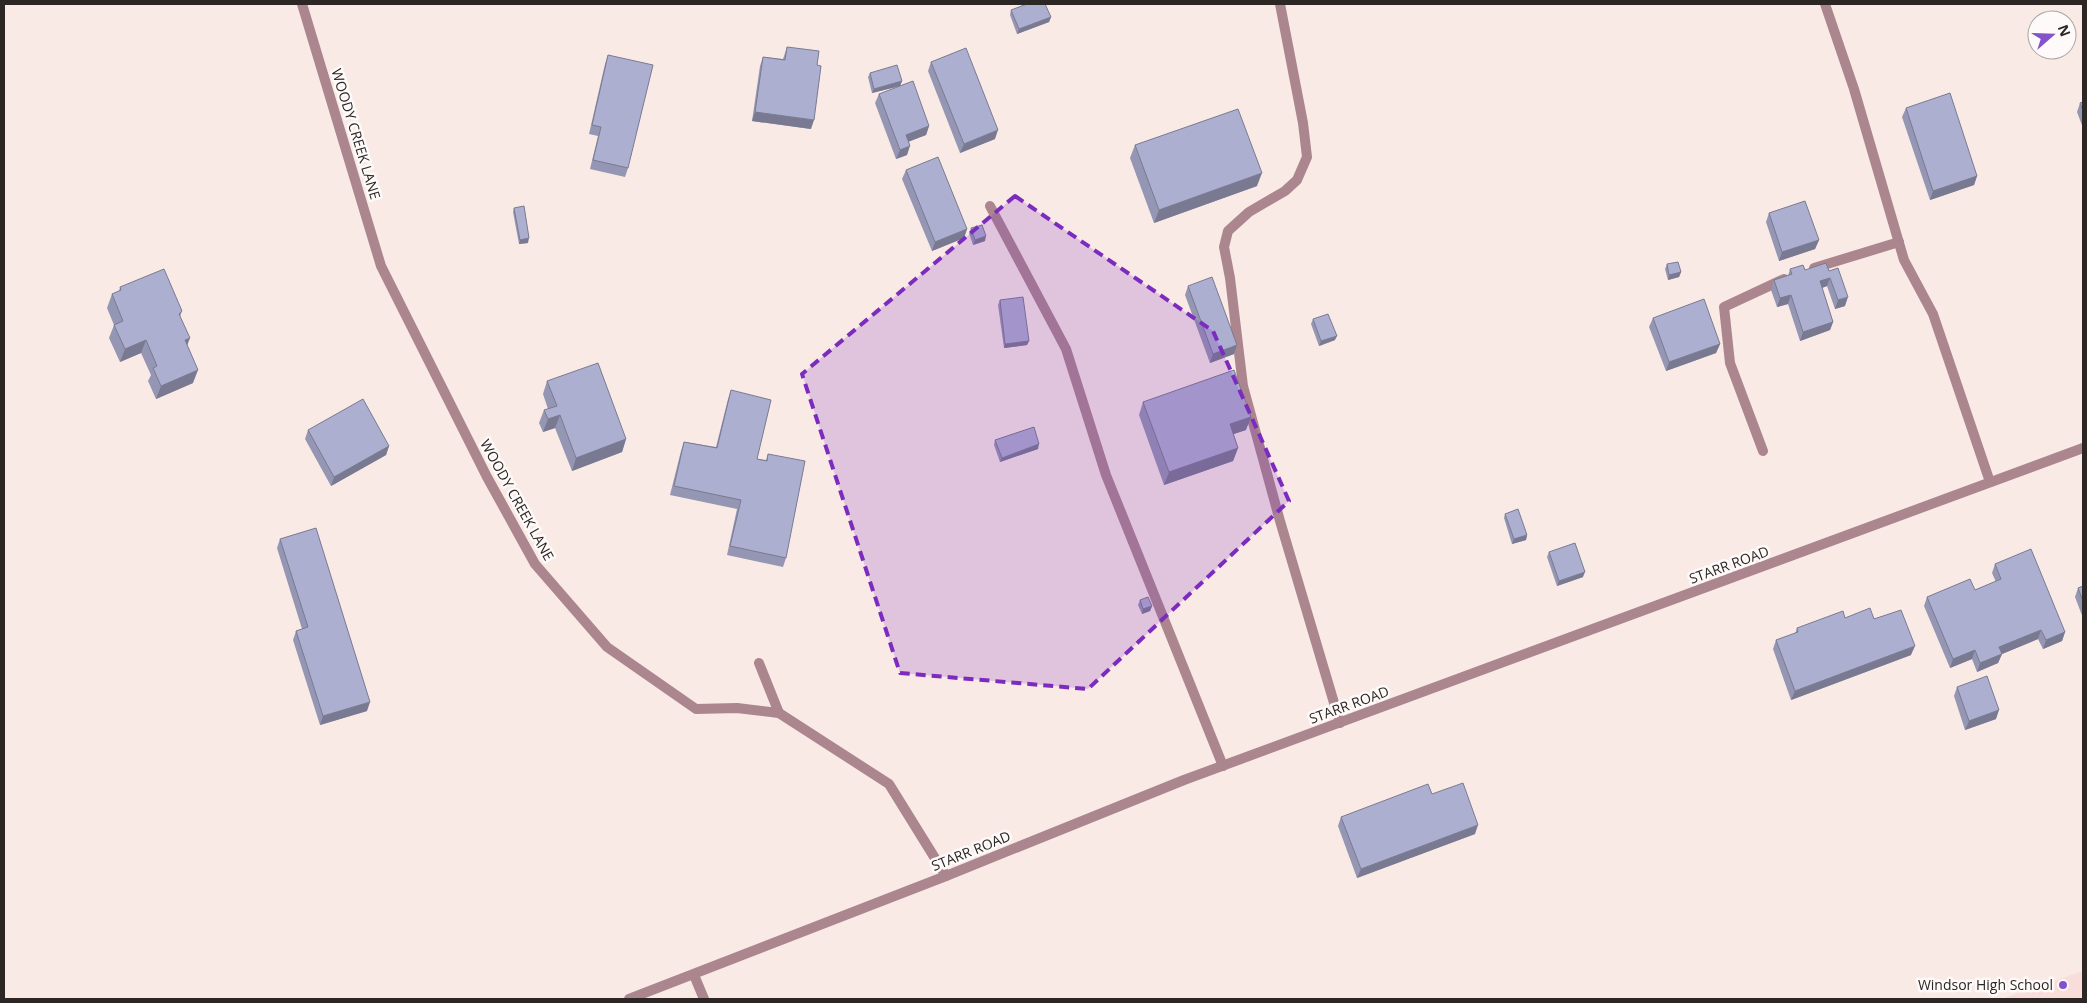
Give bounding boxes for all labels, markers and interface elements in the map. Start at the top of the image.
north arrow [2027,10,2077,60]
text: N [2054,22,2076,39]
street label: WOODY CREEK LANE [328,66,385,202]
street label: WOODY CREEK LANE [476,436,559,564]
street label: STARR ROAD [1686,541,1771,588]
street label: STARR ROAD [1306,681,1391,728]
street label: STARR ROAD [928,826,1013,875]
place label: Windsor High School [1918,975,2053,994]
marker: Windsor High School [2057,979,2069,991]

